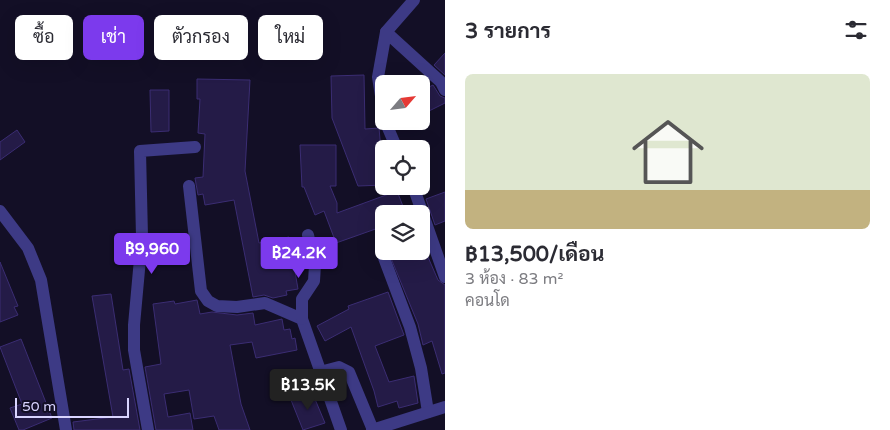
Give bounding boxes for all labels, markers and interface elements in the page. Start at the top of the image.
chip: ซื้อ [15,15,73,60]
chip: เช่า [83,15,144,60]
chip: ตัวกรอง [154,15,248,60]
chip: ใหม่ [258,15,323,60]
icon: filters [842,16,870,44]
text: 3 รายการ [465,19,551,44]
north arrow [375,75,430,130]
map controls [375,75,430,260]
icon: home [623,107,713,197]
button: locate [375,140,430,195]
button: layers [375,205,430,260]
pin: ฿9,960 [111,232,193,275]
pin: ฿24.2K [258,236,340,279]
text: ฿9,960 [125,239,179,259]
text: ฿13,500/เดือน [465,242,604,267]
text: ฿24.2K [272,243,326,263]
text: 3 ห้อง · 83 m² [465,269,563,289]
text: คอนโด [465,291,510,311]
pin: ฿13.5K [267,368,349,411]
text: ฿13.5K [281,375,335,395]
scale bar [15,395,129,418]
text: 50 m [22,398,56,415]

